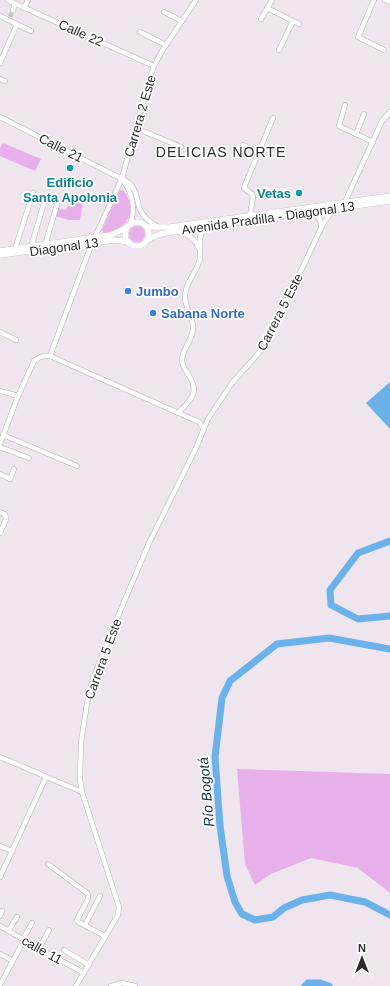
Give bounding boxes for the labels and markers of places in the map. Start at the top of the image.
marker: Edificio Santa Apolonia [65,163,75,173]
place label: Edificio Santa Apolonia [23,175,118,205]
place label: Vetas [257,186,291,201]
marker: Vetas [294,188,304,198]
place label: Jumbo [136,284,179,299]
marker: Jumbo [123,286,133,296]
place label: Sabana Norte [161,306,245,321]
marker: Sabana Norte [148,308,158,318]

